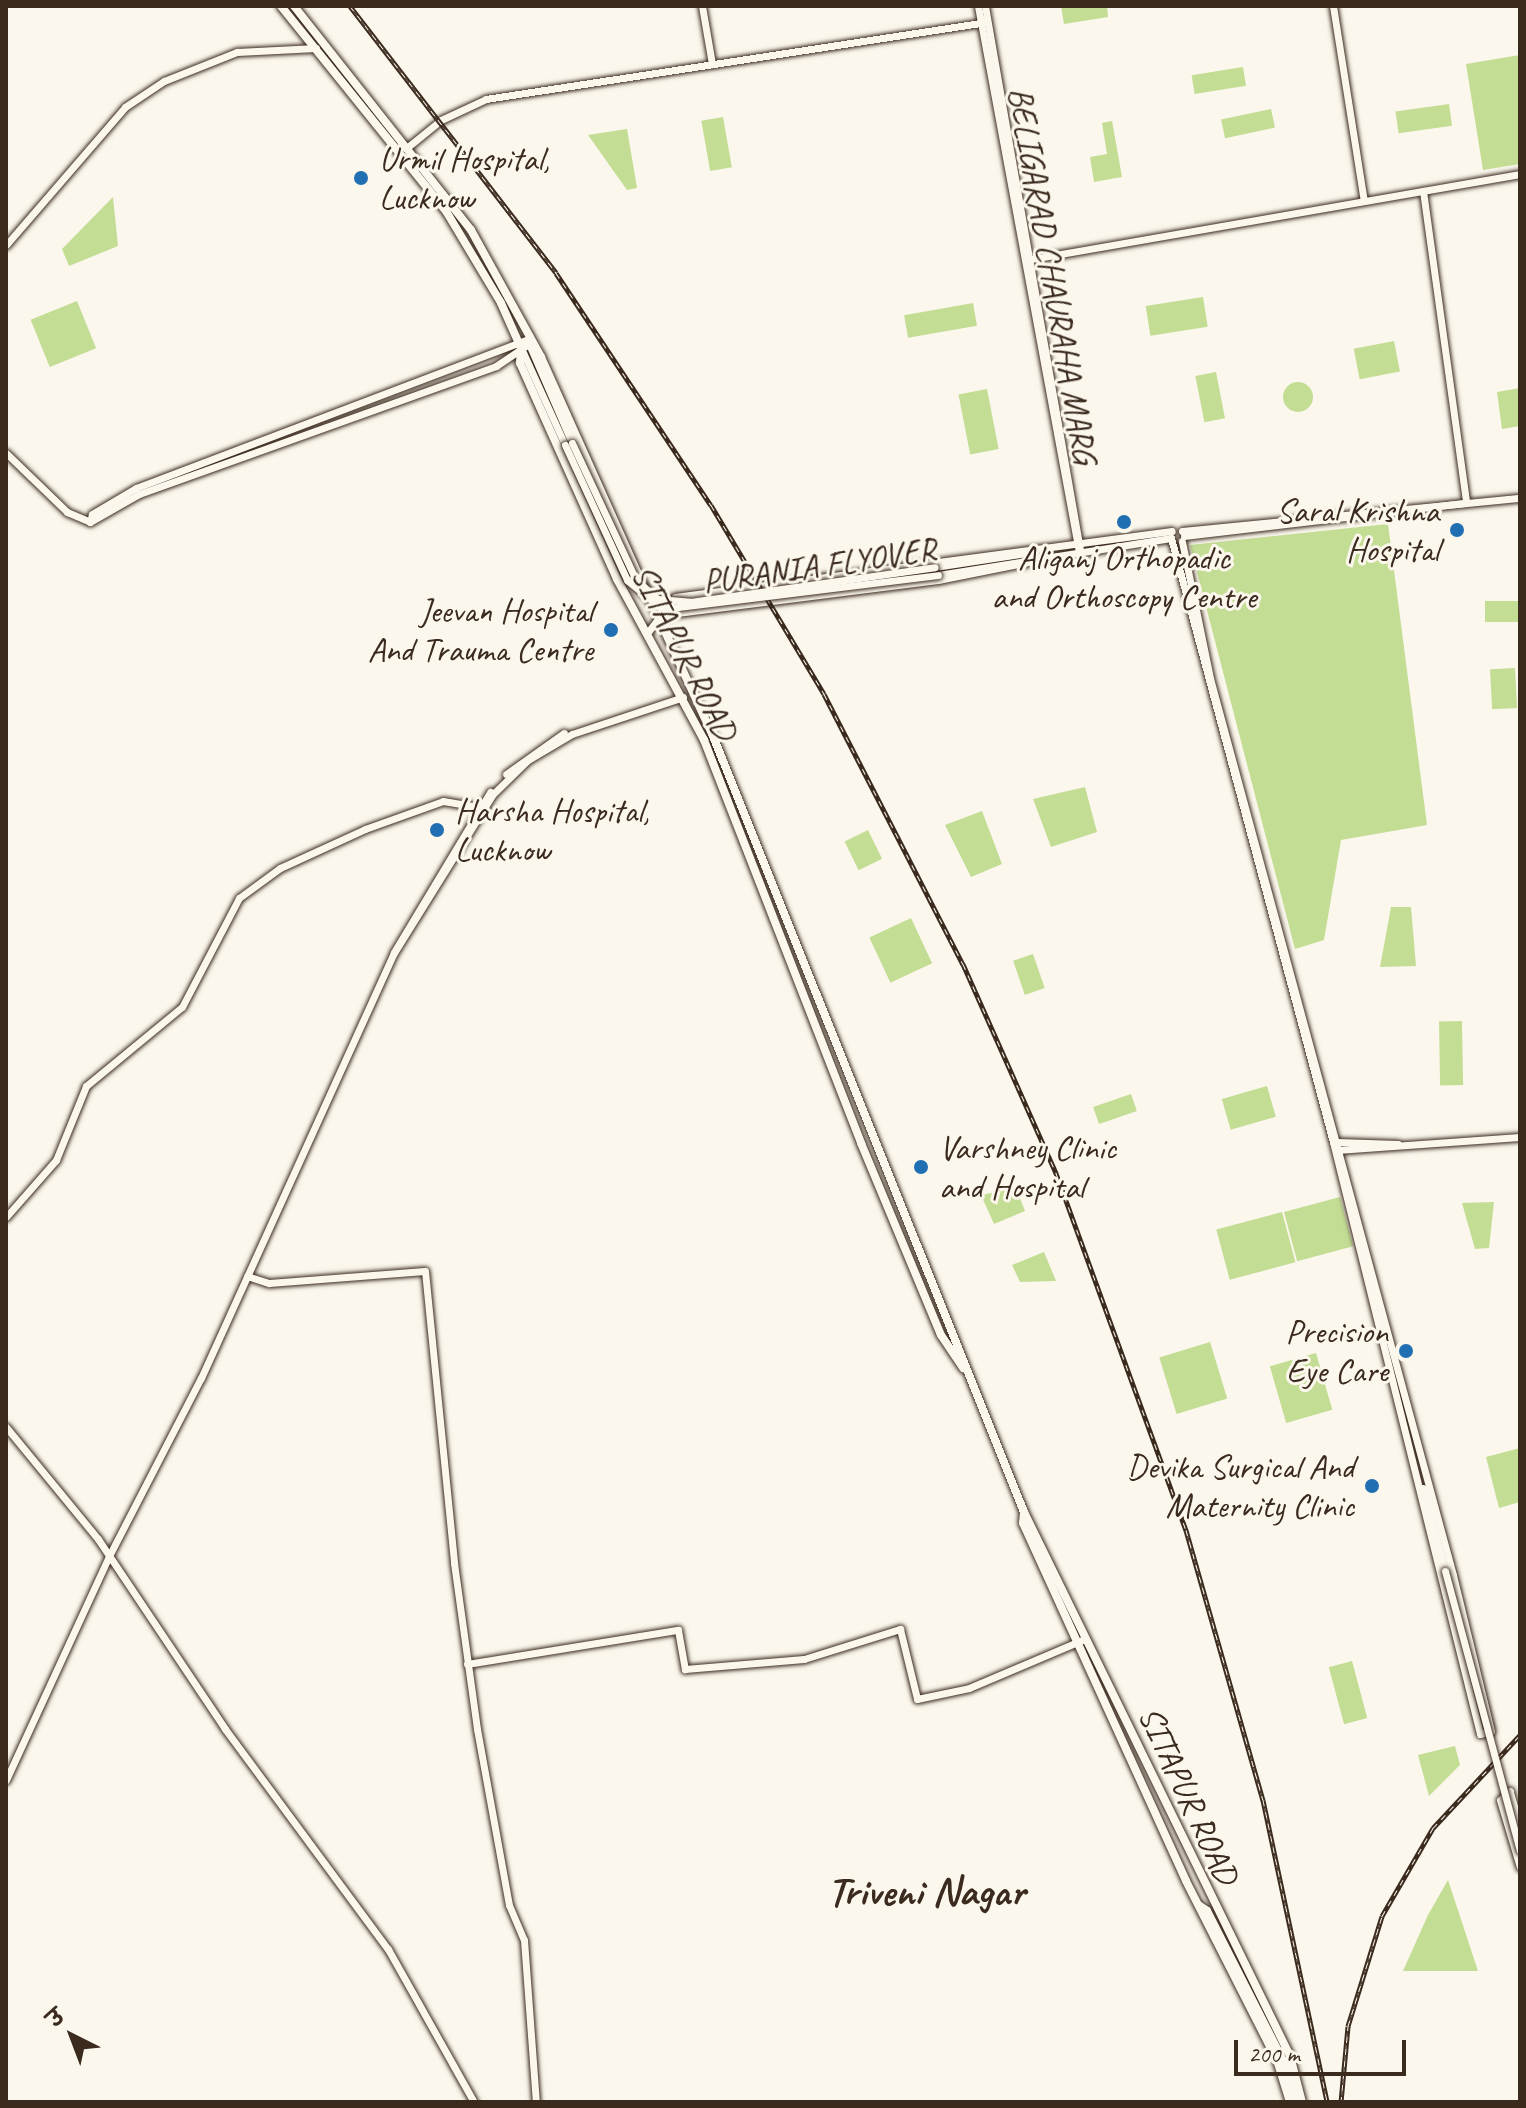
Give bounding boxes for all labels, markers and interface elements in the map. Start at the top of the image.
street label: BELIGARAD CHAURAHA MARG [1000,85,1106,465]
place label: Urmil Hospital, Lucknow [379,138,549,218]
marker: Urmil Hospital, Lucknow [350,167,372,189]
place label: Saral Krishna Hospital [1276,490,1439,570]
marker: Aliganj Orthopadic and Orthoscopy Centre [1113,511,1135,533]
marker: Saral Krishna Hospital [1446,519,1468,541]
street label: PURANIA FLYOVER [700,528,938,602]
place label: Aliganj Orthopadic and Orthoscopy Centre [992,537,1256,616]
street label: SITAPUR ROAD [623,557,747,747]
place label: Jeevan Hospital And Trauma Centre [367,590,593,670]
marker: Jeevan Hospital And Trauma Centre [600,619,622,641]
place label: Harsha Hospital, Lucknow [455,790,650,870]
marker: Harsha Hospital, Lucknow [426,819,448,841]
place label: Varshney Clinic and Hospital [939,1127,1117,1206]
marker: Varshney Clinic and Hospital [910,1156,932,1178]
place label: Precision Eye Care [1285,1311,1388,1390]
marker: Precision Eye Care [1395,1340,1417,1362]
place label: Devika Surgical And Maternity Clinic [1126,1446,1354,1526]
marker: Devika Surgical And Maternity Clinic [1361,1475,1383,1497]
street label: SITAPUR ROAD [1130,1699,1248,1891]
district label: Triveni Nagar [827,1867,1025,1917]
north arrow [32,1996,112,2076]
text: उ [41,2003,71,2033]
scale bar [1238,2024,1410,2074]
text: 200 m [1248,2039,1300,2069]

